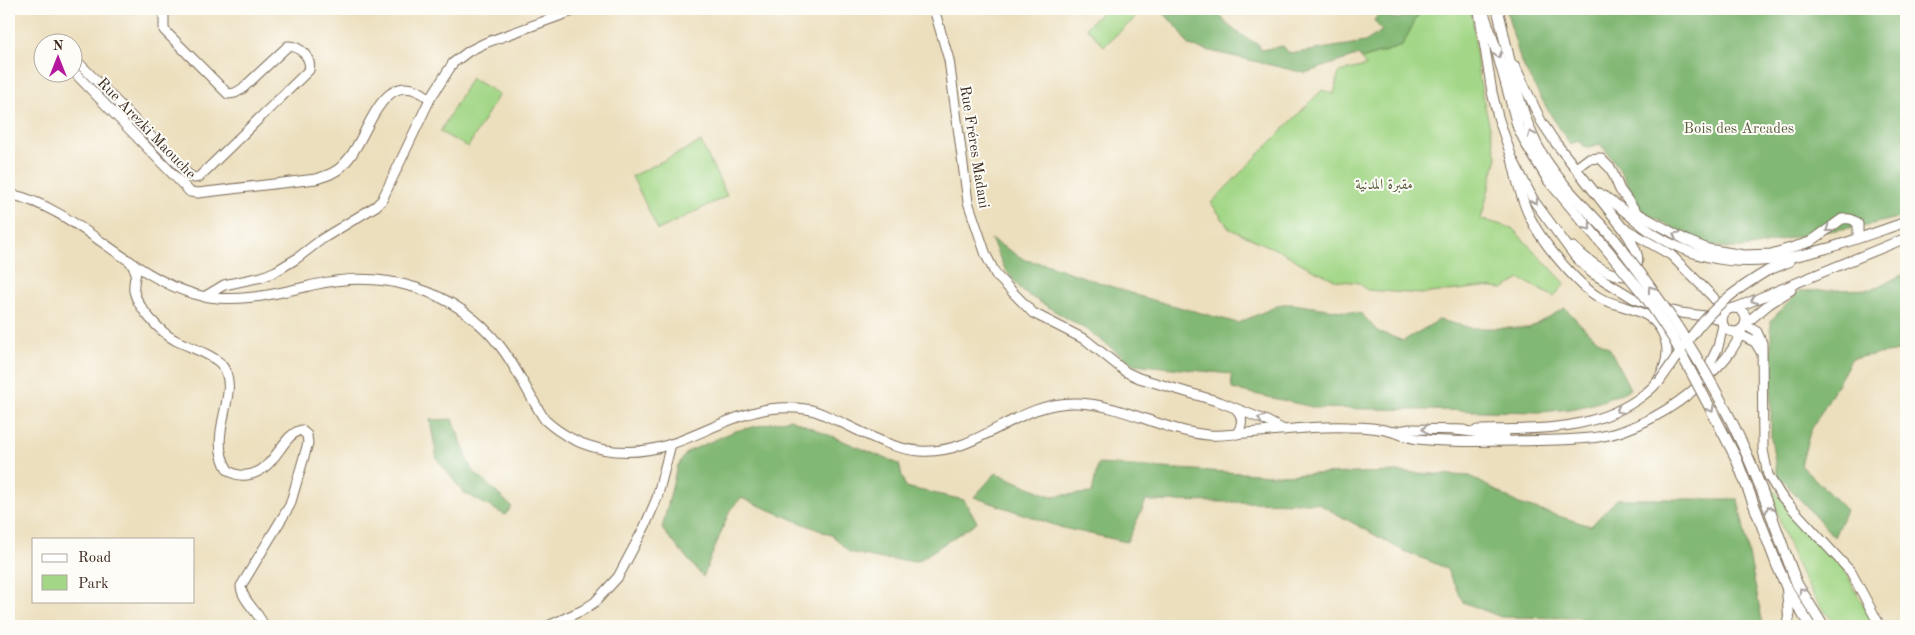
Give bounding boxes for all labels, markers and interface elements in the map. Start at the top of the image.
north arrow [32,32,82,82]
text: N [53,39,64,53]
one-way arrow [1492,50,1502,59]
street label: Rue Arezki Maouche [94,76,198,183]
street label: Rue Fréres Madani [956,85,991,210]
park label: Bois des Arcades [1684,122,1794,137]
one-way arrow [1527,130,1538,139]
park label: مقبرة المدنية [1355,178,1413,193]
one-way arrow [1528,196,1538,205]
one-way arrow [1583,221,1591,230]
one-way arrow [1826,224,1835,232]
one-way arrow [1673,231,1682,241]
one-way arrow [1648,285,1657,295]
one-way arrow [1750,293,1759,304]
one-way arrow [1616,404,1625,414]
one-way arrow [1705,404,1715,413]
one-way arrow [1257,415,1266,425]
one-way arrow [1421,424,1429,435]
one-way arrow [1765,505,1775,514]
legend [32,538,195,602]
text: Road [78,551,112,566]
text: Park [78,577,109,592]
one-way arrow [1799,588,1809,597]

